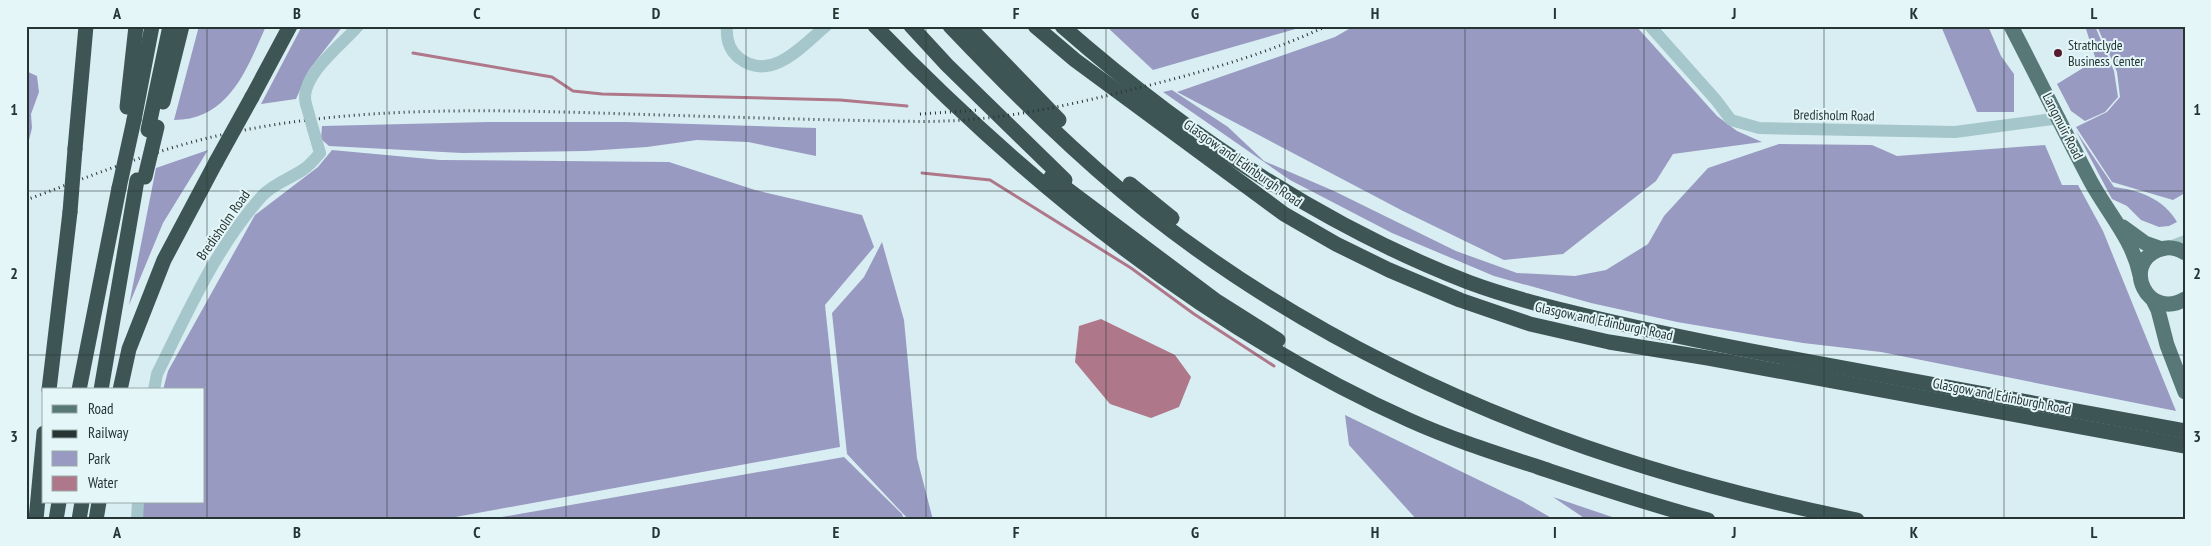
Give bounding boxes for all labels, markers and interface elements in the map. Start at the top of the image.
text: A [112,3,122,23]
text: B [293,3,301,23]
text: C [473,3,481,23]
text: D [652,3,661,23]
text: E [833,3,840,23]
text: F [1013,3,1020,23]
text: G [1191,3,1199,23]
text: H [1371,3,1379,23]
text: I [1553,3,1557,23]
text: J [1731,3,1736,23]
text: K [1910,3,1919,23]
text: L [2091,3,2098,23]
place label: Strathclyde Business Center [2068,36,2144,70]
marker: Strathclyde Business Center [2052,47,2064,59]
street label: Langmuir Road [2039,90,2087,162]
text: 1 [10,99,18,119]
text: 1 [2193,99,2201,119]
street label: Bredisholm Road [1793,105,1875,125]
street label: Glasgow and Edinburgh Road [1180,115,1306,211]
street label: Bredisholm Road [192,186,254,264]
text: 2 [10,263,18,283]
text: 2 [2193,263,2201,283]
street label: Glasgow and Edinburgh Road [1533,298,1675,344]
street label: Glasgow and Edinburgh Road [1931,374,2073,418]
legend [42,388,205,504]
text: Road [88,399,114,418]
text: Railway [88,423,129,442]
text: 3 [10,426,18,446]
text: 3 [2193,426,2201,446]
text: Park [88,449,110,468]
text: Water [88,473,119,492]
text: A [112,522,122,542]
text: B [293,522,301,542]
text: C [473,522,481,542]
text: D [652,522,661,542]
text: E [833,522,840,542]
text: F [1013,522,1020,542]
text: G [1191,522,1199,542]
text: H [1371,522,1379,542]
text: I [1553,522,1557,542]
text: J [1731,522,1736,542]
text: K [1910,522,1919,542]
text: L [2091,522,2098,542]

